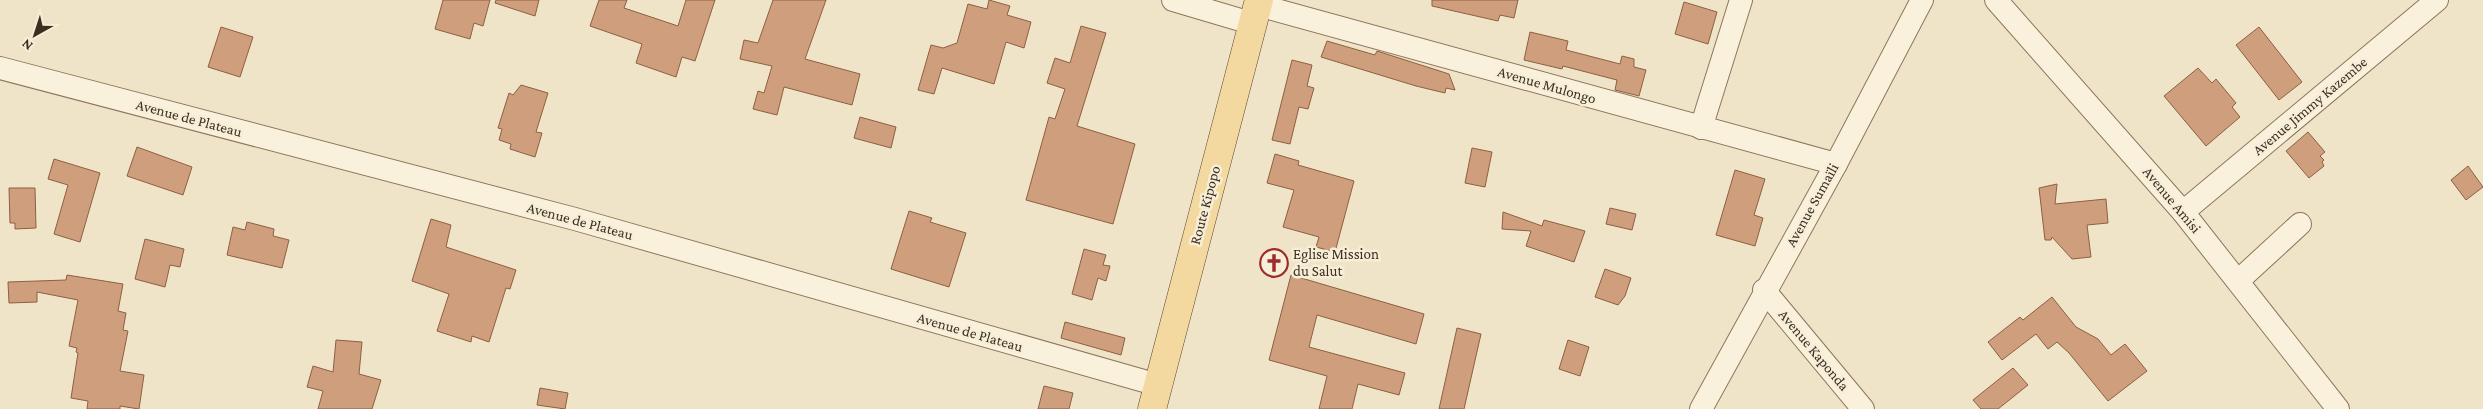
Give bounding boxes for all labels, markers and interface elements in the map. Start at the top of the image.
north arrow [10,10,60,60]
text: N [18,36,36,54]
street label: Avenue Jimmy Kazembe [2250,53,2371,159]
street label: Avenue Mulongo [1496,63,1598,108]
street label: Avenue de Plateau [134,96,244,140]
street label: Avenue Sumaïli [1783,160,1842,249]
street label: Route Kipopo [1187,164,1224,246]
street label: Avenue Amisi [2140,164,2204,236]
street label: Avenue de Plateau [525,199,635,243]
place label: Eglise Mission du Salut [1293,246,1379,279]
church icon: Eglise Mission du Salut [1259,248,1289,278]
street label: Avenue Kaponda [1775,306,1852,394]
street label: Avenue de Plateau [915,309,1025,355]

